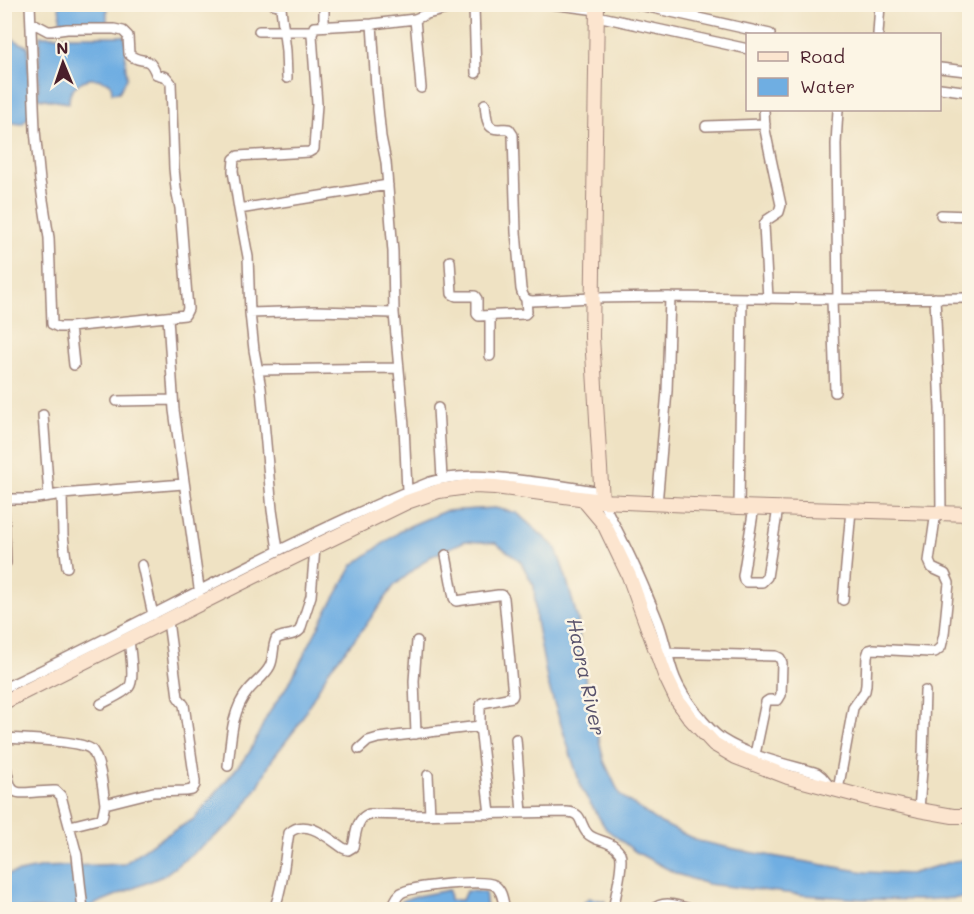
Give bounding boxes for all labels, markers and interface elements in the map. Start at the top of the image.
north arrow [33,33,93,93]
legend [746,33,941,111]
text: N [56,37,69,58]
text: Road [800,44,845,68]
text: Water [800,74,855,98]
water label: Haora River [562,616,612,738]

